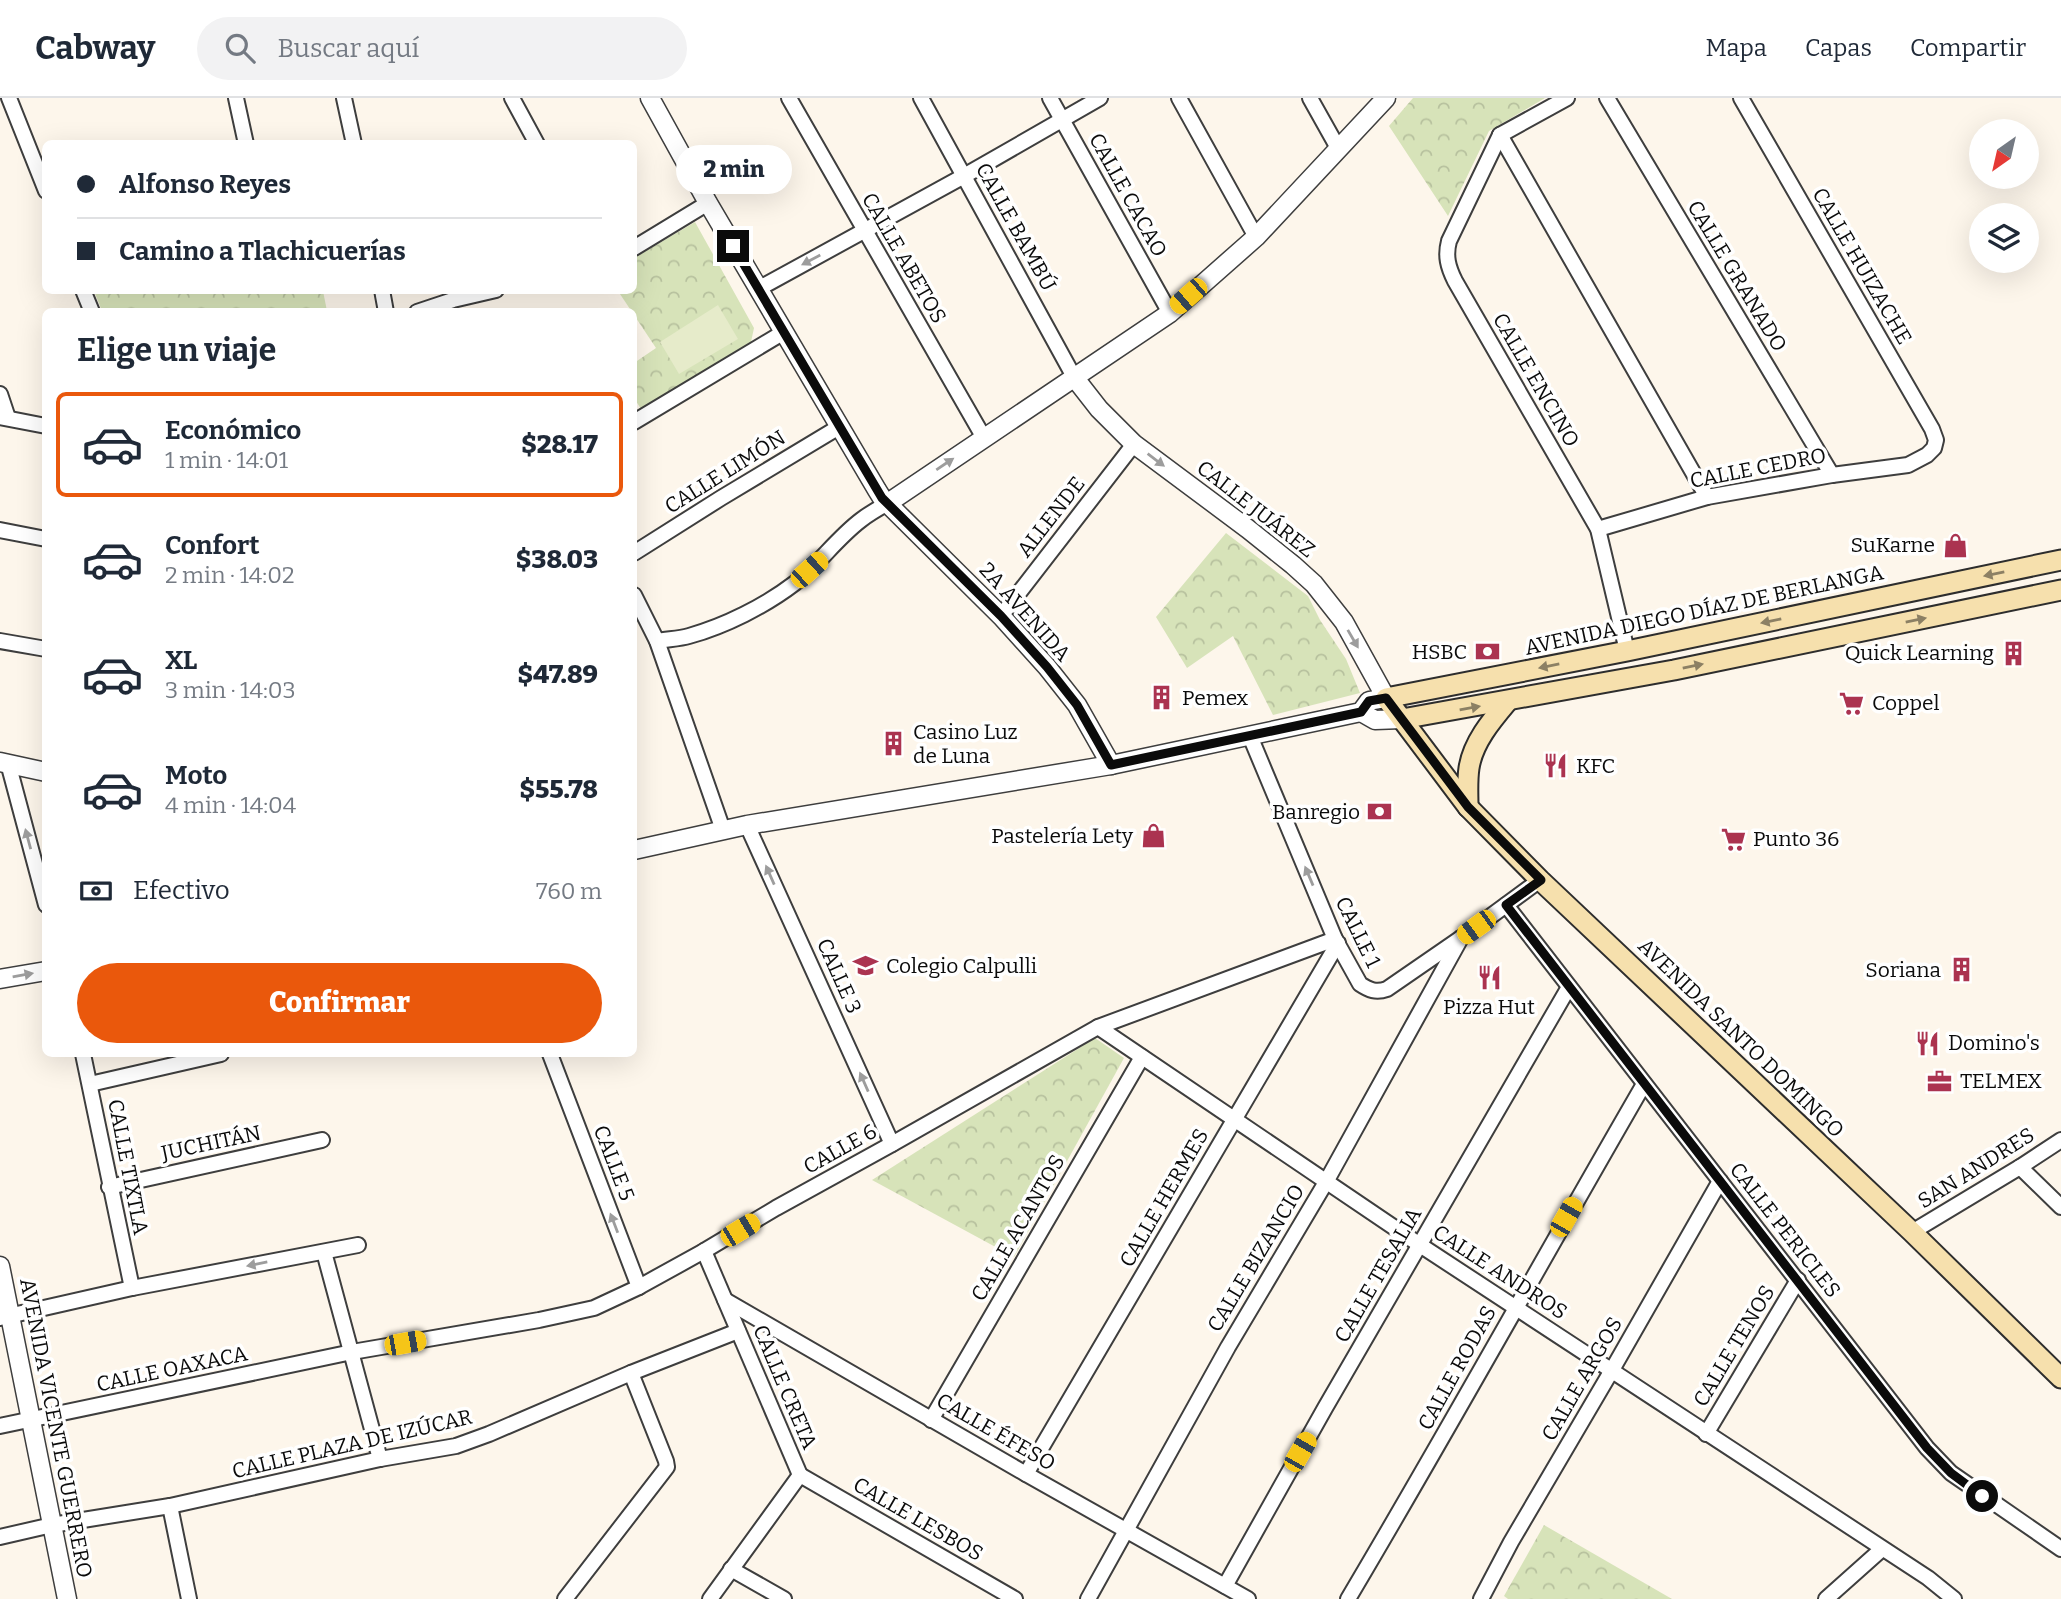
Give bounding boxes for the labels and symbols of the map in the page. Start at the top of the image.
north arrow [1969,119,2039,189]
street label: CALLE CACAO [1083,129,1173,261]
callout: 2 min [675,144,791,194]
street label: CALLE BAMBÚ [970,158,1062,296]
street label: CALLE HUIZACHE [1807,183,1917,349]
street label: CALLE ABETOS [856,188,952,328]
street label: CALLE GRANADO [1682,196,1792,356]
route end [717,230,749,262]
one-way arrow [801,254,821,266]
car [1166,274,1211,318]
street label: CALLE ENCINO [1487,308,1585,452]
street label: CALLE LIMÓN [660,425,790,519]
street label: CALLE CEDRO [1688,442,1828,494]
one-way arrow [1146,452,1164,467]
street label: CALLE JUÁREZ [1192,455,1320,563]
one-way arrow [935,458,955,471]
street label: ALLENDE [1011,471,1091,563]
shop icon: SuKarne [1941,531,1969,559]
place label: SuKarne [1850,532,1935,558]
car [787,548,832,592]
street label: 2A AVENIDA [974,557,1076,667]
street label: AVENIDA DIEGO DÍAZ DE BERLANGA [1522,559,1886,661]
one-way arrow [1983,568,2005,579]
one-way arrow [1905,614,1927,625]
one-way arrow [1760,615,1782,626]
one-way arrow [1347,629,1359,648]
bank icon: HSBC [1473,638,1501,666]
place label: HSBC [1412,639,1467,665]
building icon: Quick Learning [2000,639,2028,667]
place label: Quick Learning [1845,640,1994,666]
one-way arrow [1682,660,1704,671]
one-way arrow [1538,661,1560,672]
building icon: Pemex [1148,684,1176,712]
place label: Pemex [1182,685,1248,711]
supermarket icon: Coppel [1838,689,1866,717]
place label: Coppel [1872,690,1940,716]
one-way arrow [1459,702,1481,713]
place label: Casino Luz de Luna [913,719,1018,769]
building icon: Casino Luz de Luna [879,730,907,758]
restaurant icon: KFC [1542,752,1570,780]
place label: KFC [1576,753,1615,779]
bank icon: Banregio [1366,798,1394,826]
place label: Banregio [1272,799,1360,825]
shop icon: Pastelería Lety [1139,822,1167,850]
place label: Pastelería Lety [991,823,1134,849]
supermarket icon: Punto 36 [1719,825,1747,853]
place label: Punto 36 [1753,826,1839,852]
one-way arrow [22,828,33,850]
one-way arrow [764,865,776,885]
one-way arrow [1303,865,1314,886]
street label: CALLE 1 [1330,892,1387,972]
car [1453,906,1500,948]
street label: AVENIDA SANTO DOMINGO [1633,933,1849,1143]
street label: CALLE 3 [811,934,867,1018]
school or university icon: Colegio Calpulli [852,952,880,980]
place label: Colegio Calpulli [886,953,1037,979]
building icon: Soriana [1947,956,1975,984]
place label: Soriana [1865,957,1941,983]
restaurant icon: Pizza Hut [1475,964,1503,992]
one-way arrow [12,969,34,980]
place label: Pizza Hut [1443,994,1535,1020]
restaurant icon: Domino's [1914,1029,1942,1057]
place label: Domino's [1948,1030,2040,1056]
office icon: TELMEX [1926,1067,1954,1095]
place label: TELMEX [1960,1068,2042,1094]
one-way arrow [858,1072,870,1092]
street label: CALLE TIXTLA [102,1097,154,1237]
street label: CALLE 6 [799,1118,881,1180]
street label: JUCHITÁN [158,1120,263,1166]
street label: CALLE 5 [588,1122,640,1204]
street label: SAN ANDRES [1913,1122,2039,1214]
street label: CALLE HERMES [1114,1124,1214,1272]
street label: CALLE ACANTOS [966,1150,1070,1306]
street label: CALLE PERICLES [1724,1157,1846,1303]
street label: CALLE BIZANCIO [1202,1180,1310,1336]
car [1547,1194,1586,1240]
street label: CALLE TESALIA [1329,1203,1427,1347]
car [717,1210,764,1250]
one-way arrow [609,1212,620,1233]
street label: CALLE ANDROS [1428,1219,1572,1325]
one-way arrow [246,1259,268,1270]
street label: AVENIDA VICENTE GUERRERO [14,1276,98,1580]
street label: CALLE TENOS [1688,1281,1780,1411]
street label: CALLE RODAS [1412,1301,1502,1435]
street label: CALLE ARGOS [1536,1312,1628,1446]
street label: CALLE CRETA [747,1321,823,1453]
car [383,1329,428,1357]
street label: CALLE OAXACA [94,1340,250,1398]
street label: CALLE ÉFESO [932,1387,1060,1477]
street label: CALLE PLAZA DE IZÚCAR [230,1404,475,1484]
car [1281,1429,1320,1475]
street label: CALLE LESBOS [848,1471,988,1567]
route start [1966,1480,1998,1512]

